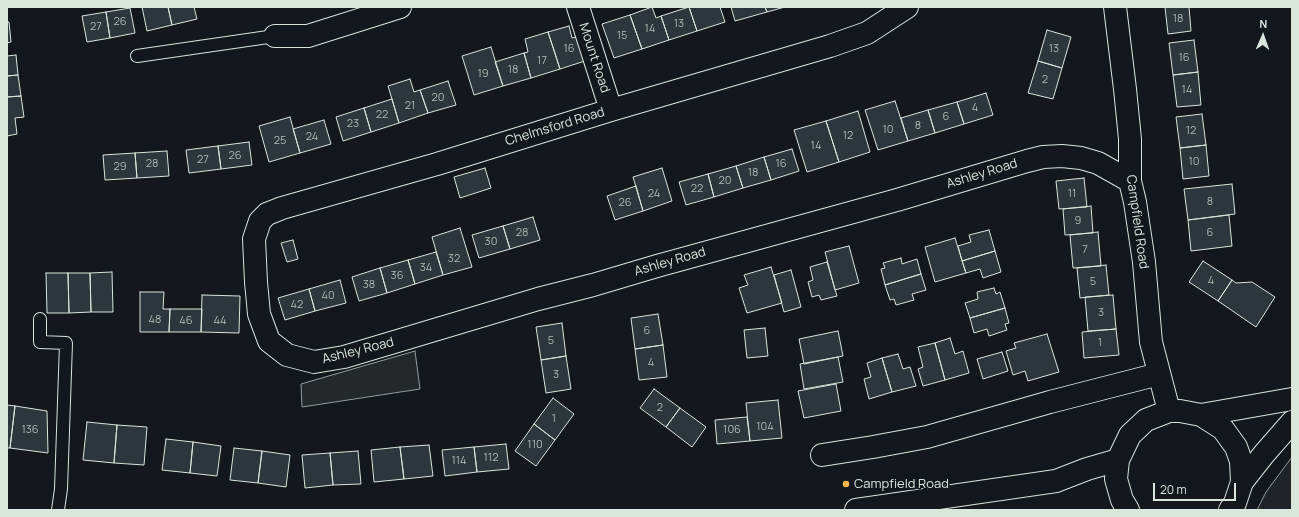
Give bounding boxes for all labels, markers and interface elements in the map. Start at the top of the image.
house number: 18 [1173,12,1183,26]
house number: 26 [113,15,127,29]
north arrow [1243,16,1283,56]
text: N [1259,16,1268,31]
house number: 13 [674,17,684,31]
house number: 27 [90,20,102,34]
street label: Mount Road [575,21,613,95]
house number: 14 [645,22,655,36]
house number: 15 [617,29,627,43]
house number: 16 [563,42,575,56]
house number: 13 [1049,42,1059,56]
house number: 16 [1178,51,1190,65]
house number: 17 [537,54,547,68]
house number: 18 [508,63,518,77]
house number: 19 [477,67,489,81]
house number: 2 [1042,73,1048,87]
house number: 14 [1182,83,1192,97]
house number: 20 [432,91,444,105]
house number: 21 [405,99,415,113]
house number: 4 [972,101,978,115]
street label: Chelmsford Road [503,104,607,150]
house number: 22 [376,108,388,122]
house number: 6 [943,110,949,124]
house number: 23 [347,117,359,131]
house number: 8 [915,119,921,133]
house number: 10 [883,123,893,137]
house number: 12 [1186,124,1196,138]
house number: 12 [843,129,853,143]
house number: 24 [306,130,318,144]
house number: 25 [274,134,286,148]
house number: 14 [811,139,821,153]
house number: 26 [228,149,242,163]
house number: 27 [197,153,209,167]
house number: 10 [1189,155,1199,169]
street label: Ashley Road [945,156,1019,192]
house number: 28 [146,157,158,171]
house number: 16 [775,157,787,171]
house number: 29 [113,160,127,174]
house number: 18 [748,166,758,180]
house number: 20 [719,174,731,188]
street label: Campfield Road [1123,174,1151,270]
house number: 22 [691,182,703,196]
house number: 24 [648,187,660,201]
house number: 11 [1068,187,1076,201]
house number: 8 [1207,195,1213,209]
house number: 26 [618,196,632,210]
house number: 9 [1075,214,1081,228]
house number: 28 [516,226,528,240]
house number: 6 [1207,226,1213,240]
house number: 30 [485,235,497,249]
house number: 7 [1082,243,1088,257]
street label: Ashley Road [632,244,708,280]
house number: 32 [448,252,460,266]
house number: 34 [420,261,432,275]
house number: 36 [391,269,403,283]
house number: 4 [1208,274,1214,288]
house number: 5 [1090,275,1096,289]
house number: 38 [363,278,375,292]
house number: 40 [321,289,335,303]
house number: 42 [291,298,303,312]
house number: 3 [1098,306,1104,320]
house number: 48 [149,313,161,327]
house number: 46 [179,314,193,328]
house number: 44 [213,314,227,328]
house number: 6 [644,324,650,338]
house number: 5 [548,334,554,348]
street label: Ashley Road [320,335,396,367]
house number: 1 [1098,336,1102,350]
house number: 4 [648,356,654,370]
house number: 3 [553,368,559,382]
house number: 2 [657,401,663,415]
house number: 1 [552,412,556,426]
house number: 104 [756,420,774,434]
house number: 136 [21,423,39,437]
house number: 106 [723,423,741,437]
house number: 110 [527,438,543,452]
house number: 112 [484,451,498,465]
house number: 114 [451,454,467,468]
scale bar [1155,475,1238,501]
place label: Campfield Road [854,476,949,492]
marker: Campfield Road [841,479,851,489]
text: 20 m [1160,481,1187,498]

